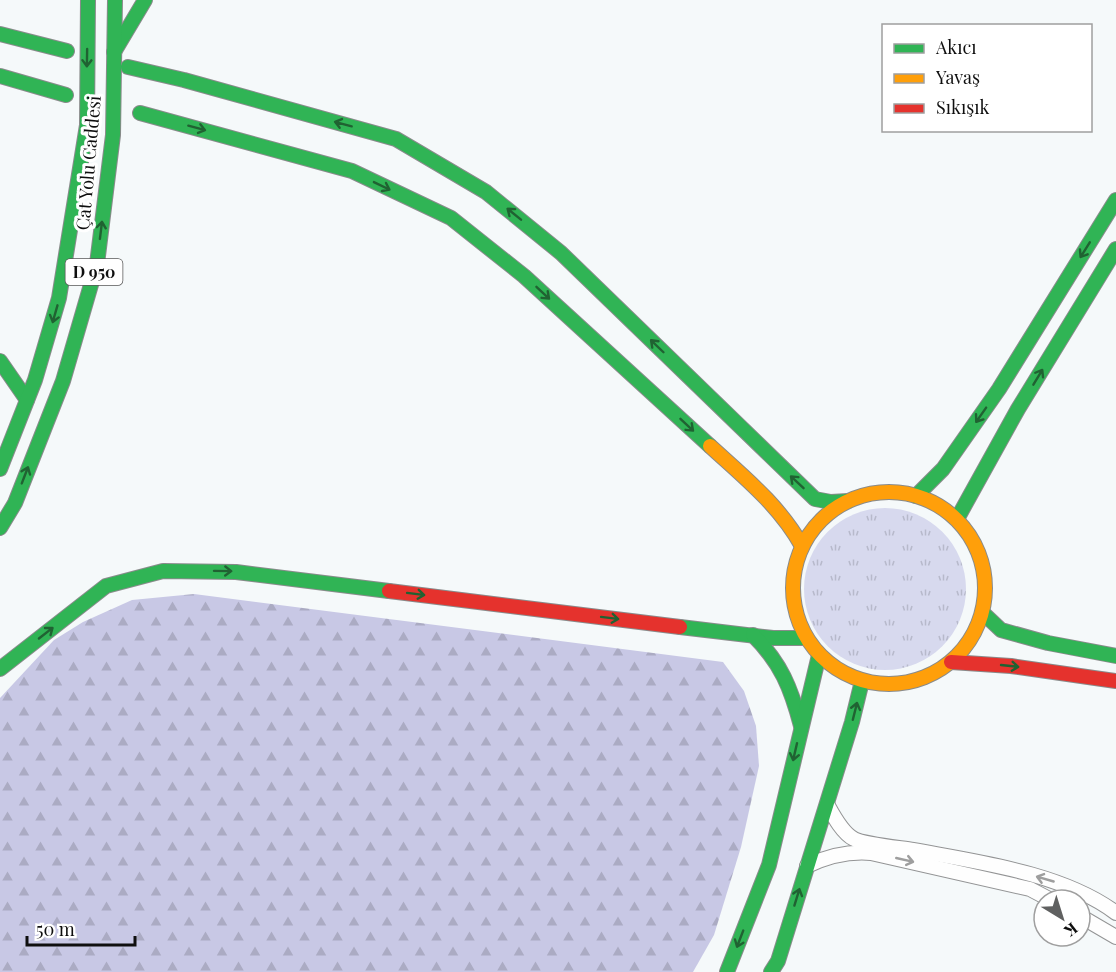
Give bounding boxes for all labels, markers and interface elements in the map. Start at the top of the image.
legend [882,24,1092,132]
text: Akıcı [935,35,977,59]
one-way arrow [81,48,93,68]
text: Yavaş [935,65,980,89]
street label: Çat Yolu Caddesi [70,95,106,231]
text: Sıkışık [936,95,989,119]
one-way arrow [334,118,353,130]
one-way arrow [187,123,206,134]
one-way arrow [373,180,391,192]
one-way arrow [506,208,522,221]
one-way arrow [96,220,107,240]
one-way arrow [1079,241,1091,258]
road number: D 950 [66,259,122,285]
one-way arrow [535,286,550,300]
one-way arrow [49,304,60,323]
one-way arrow [649,339,664,354]
one-way arrow [1032,369,1044,386]
one-way arrow [975,406,987,422]
one-way arrow [679,418,694,432]
one-way arrow [21,467,32,485]
one-way arrow [790,475,805,489]
one-way arrow [212,565,232,577]
one-way arrow [406,589,426,600]
one-way arrow [600,612,619,623]
one-way arrow [38,627,54,640]
one-way arrow [999,661,1019,672]
one-way arrow [849,702,861,721]
one-way arrow [789,742,800,761]
one-way arrow [895,855,914,867]
one-way arrow [1035,873,1054,885]
one-way arrow [793,888,804,907]
north arrow [1032,888,1092,948]
scale bar [27,909,135,947]
text: 50 m [36,917,75,941]
text: K [1060,918,1083,942]
one-way arrow [734,929,745,948]

